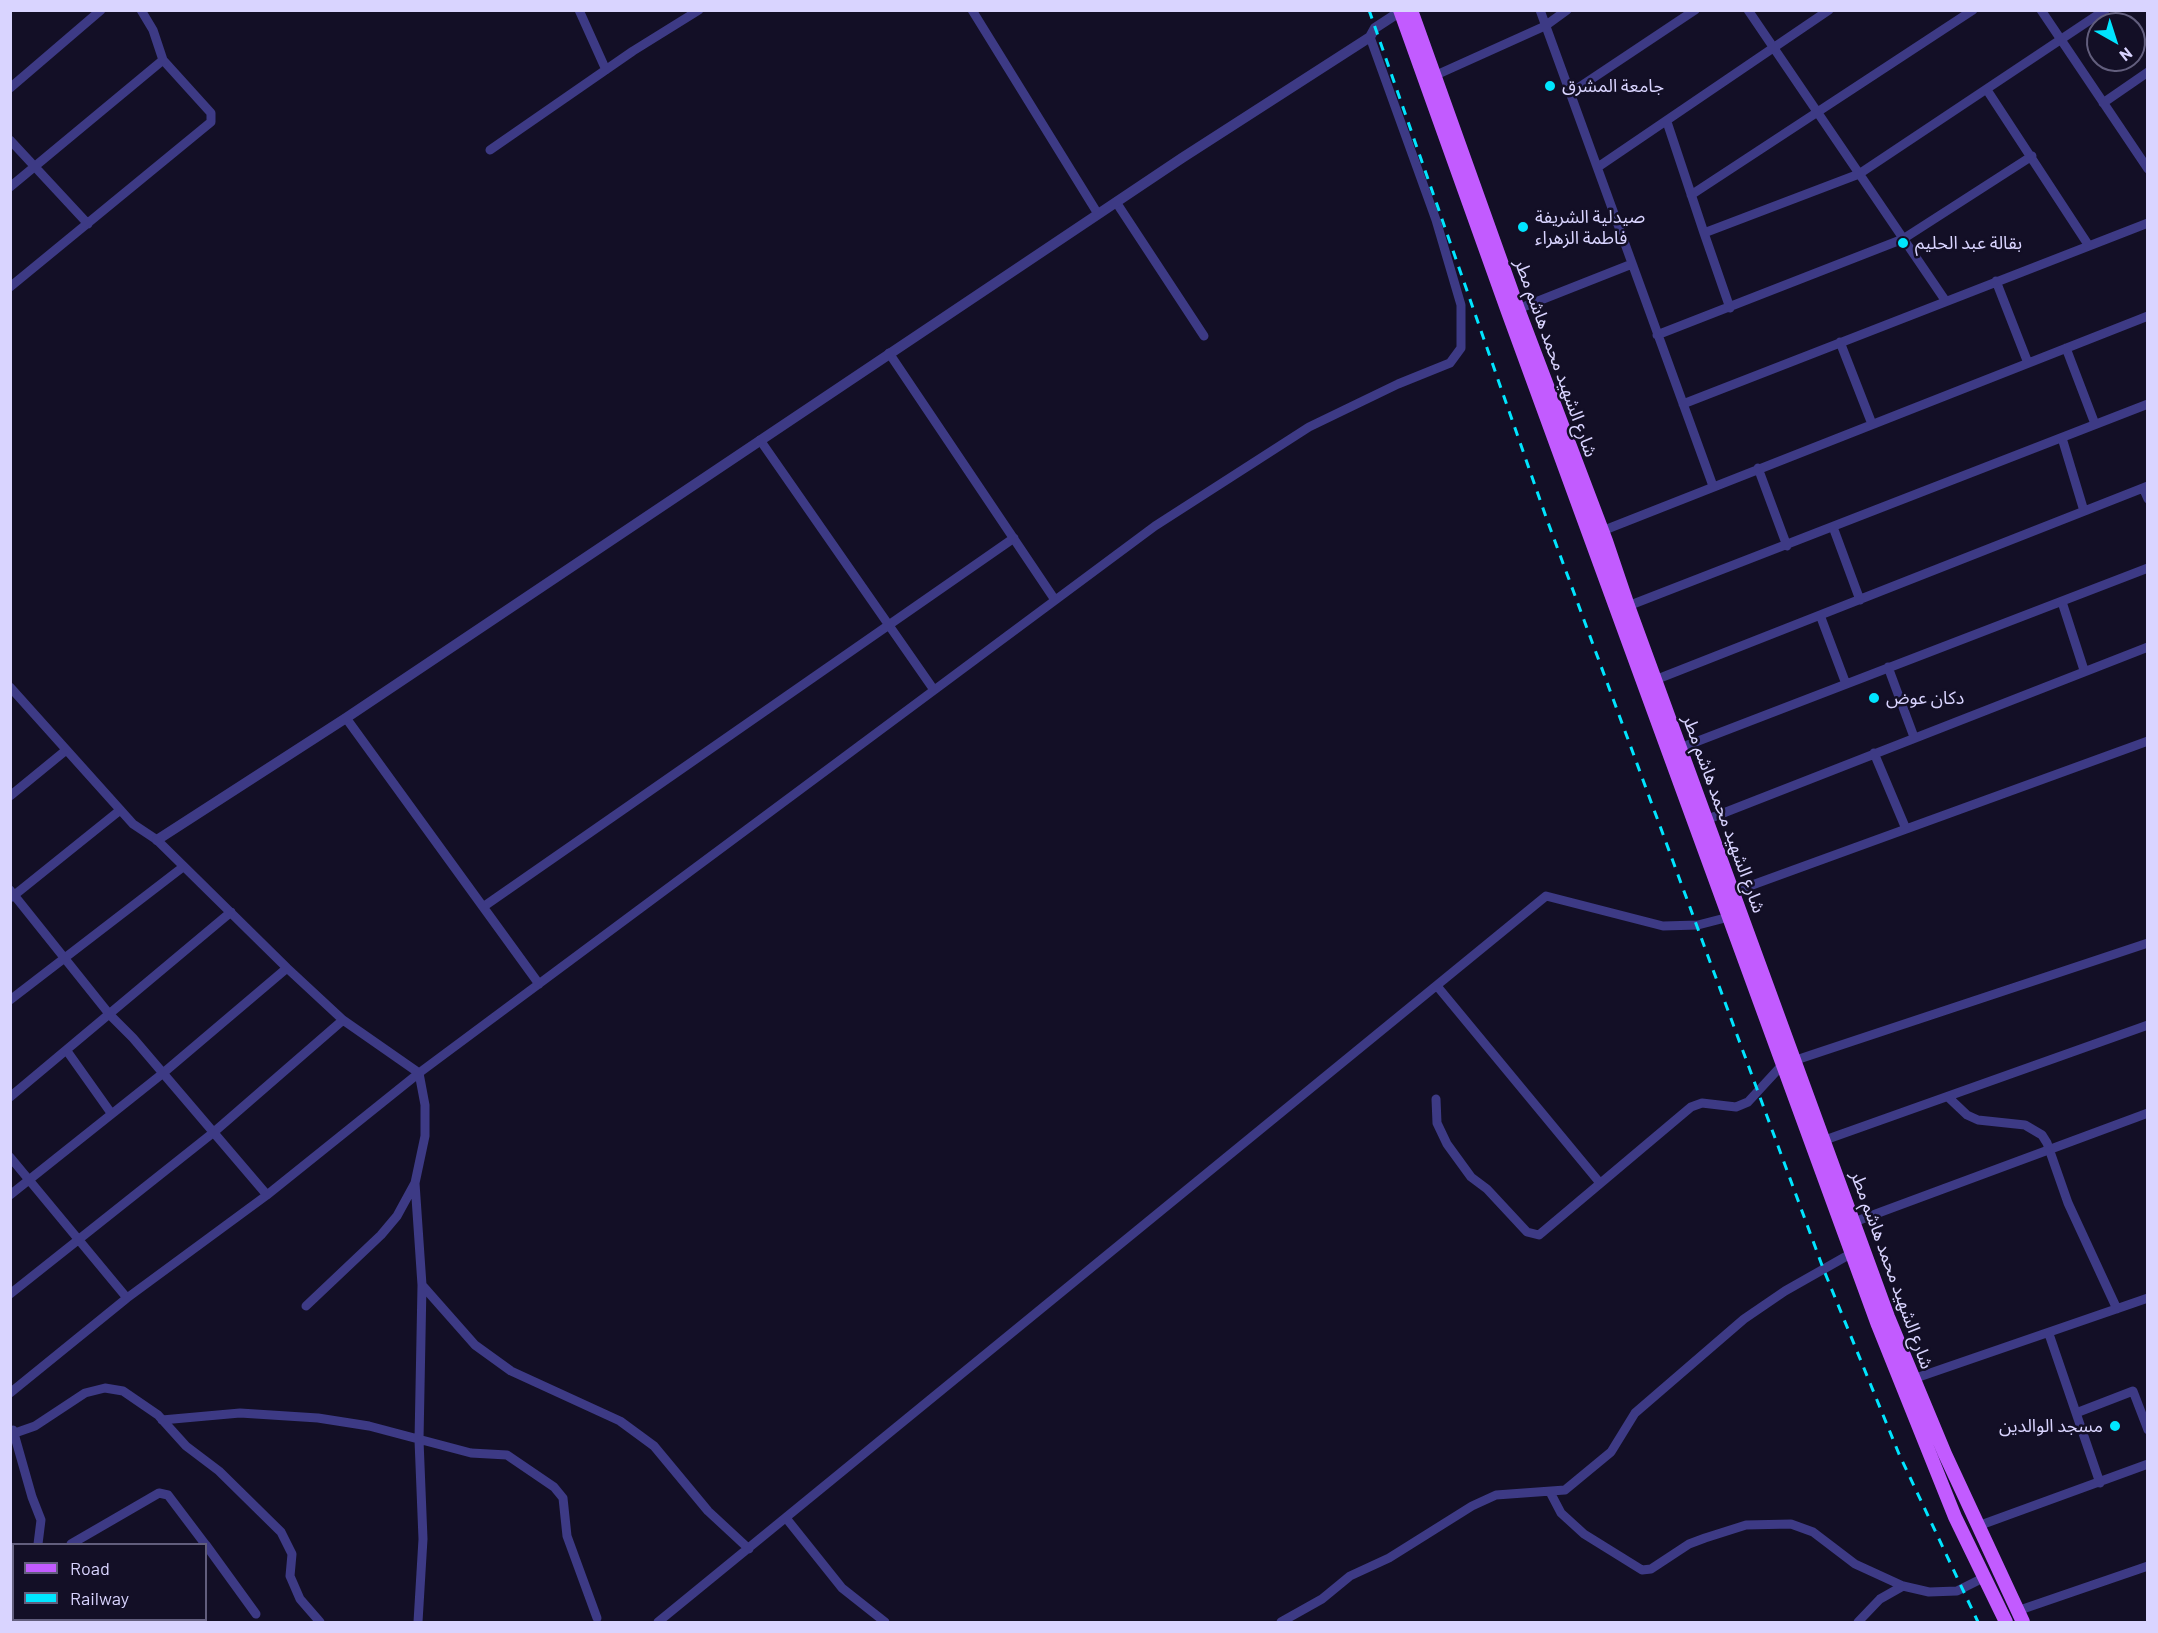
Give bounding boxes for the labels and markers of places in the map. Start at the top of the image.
place label: جامعة المشرق [1562,75,1664,97]
marker: جامعة المشرق [1543,79,1557,93]
place label: صيدلية الشريفة فاطمة الزهراء [1535,206,1645,248]
marker: صيدلية الشريفة فاطمة الزهراء [1516,220,1530,234]
place label: بقالة عبد الحليم [1915,232,2022,254]
marker: بقالة عبد الحليم [1896,236,1910,250]
place label: دكان عوض [1886,687,1964,709]
marker: دكان عوض [1867,691,1881,705]
place label: مسجد الوالدين [1999,1415,2103,1437]
marker: مسجد الوالدين [2108,1419,2122,1433]

